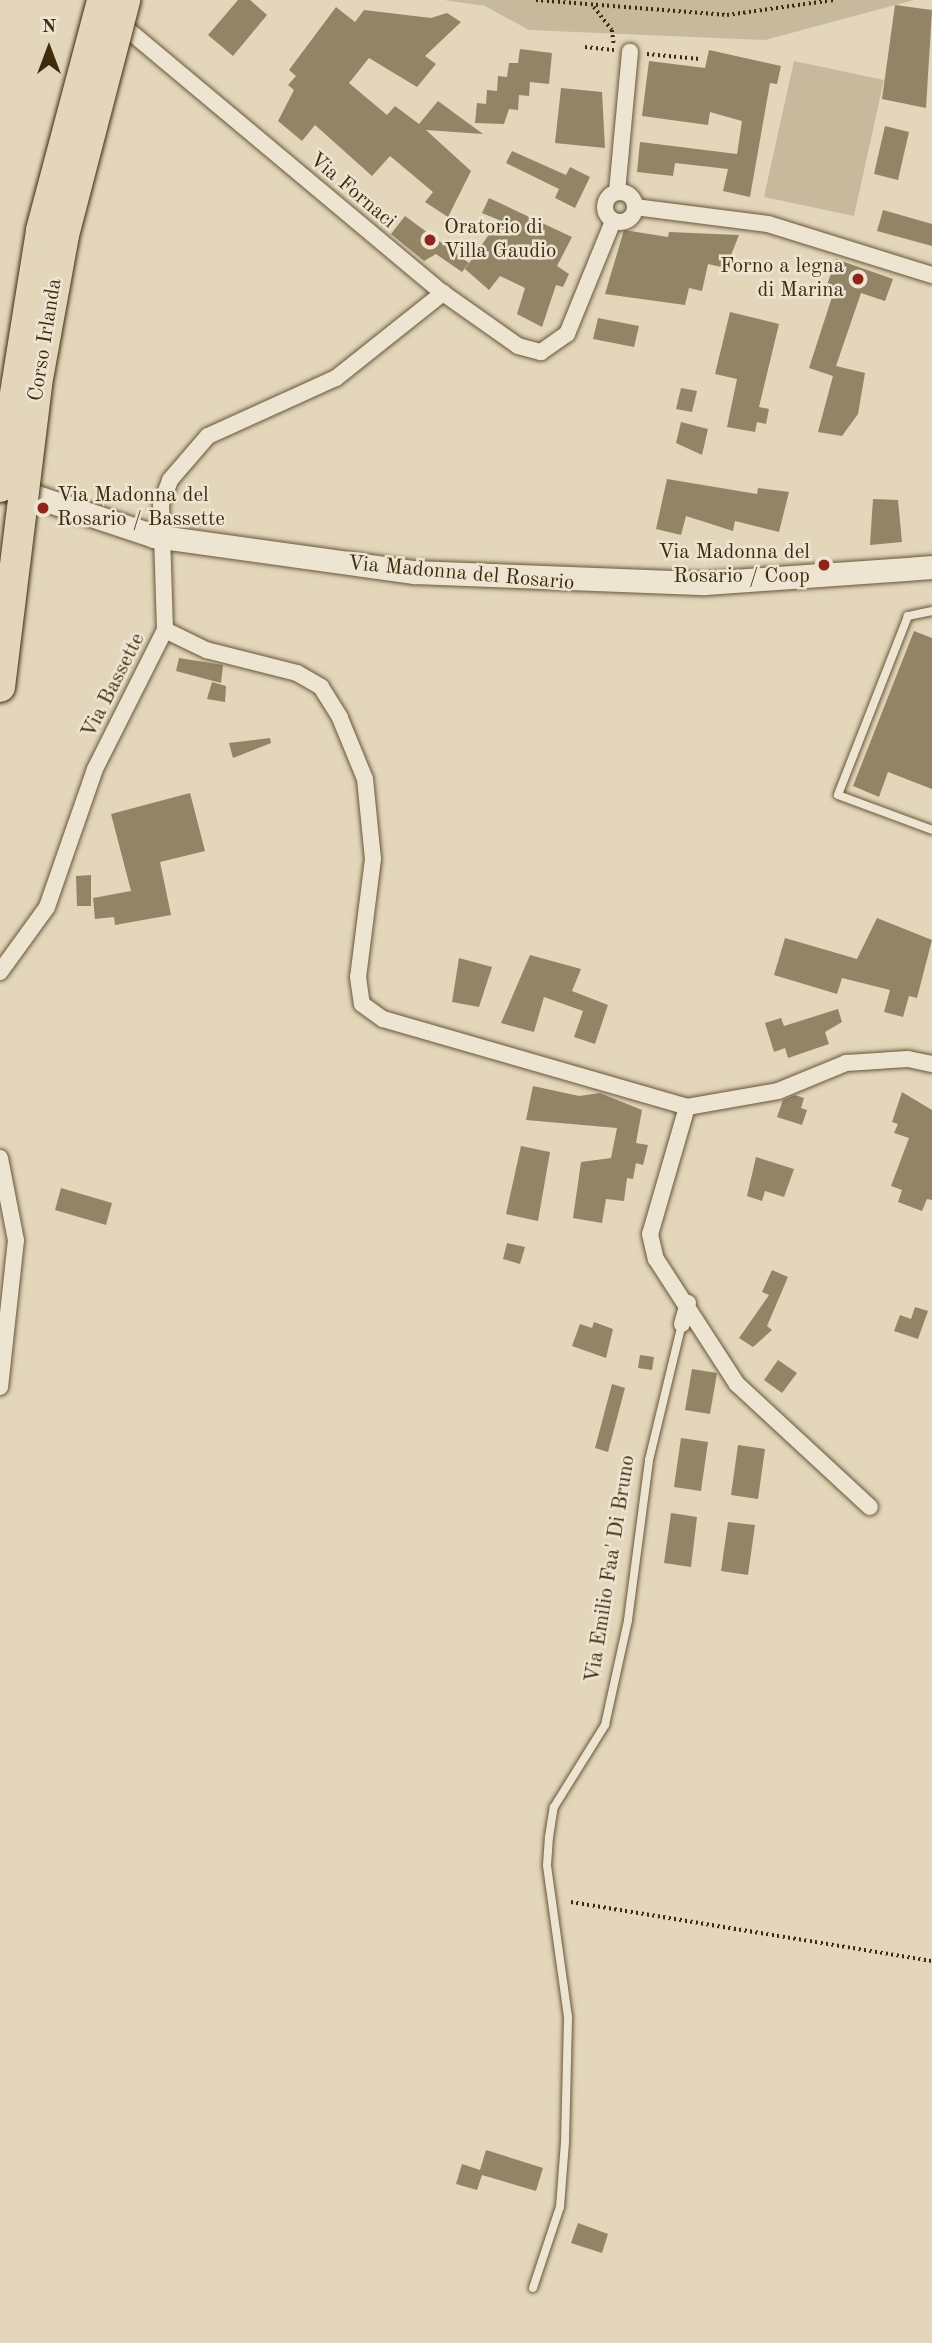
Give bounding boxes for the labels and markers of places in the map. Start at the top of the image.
place label: Oratorio di Villa Gaudio [444,215,556,265]
marker: Oratorio di Villa Gaudio [422,232,438,248]
place label: Forno a legna di Marina [720,254,844,304]
marker: Forno a legna di Marina [850,271,866,287]
place label: Via Madonna del Rosario / Bassette [57,483,225,533]
marker: Via Madonna del Rosario / Bassette [35,500,51,516]
place label: Via Madonna del Rosario / Coop [658,540,810,590]
marker: Via Madonna del Rosario / Coop [816,557,832,573]

